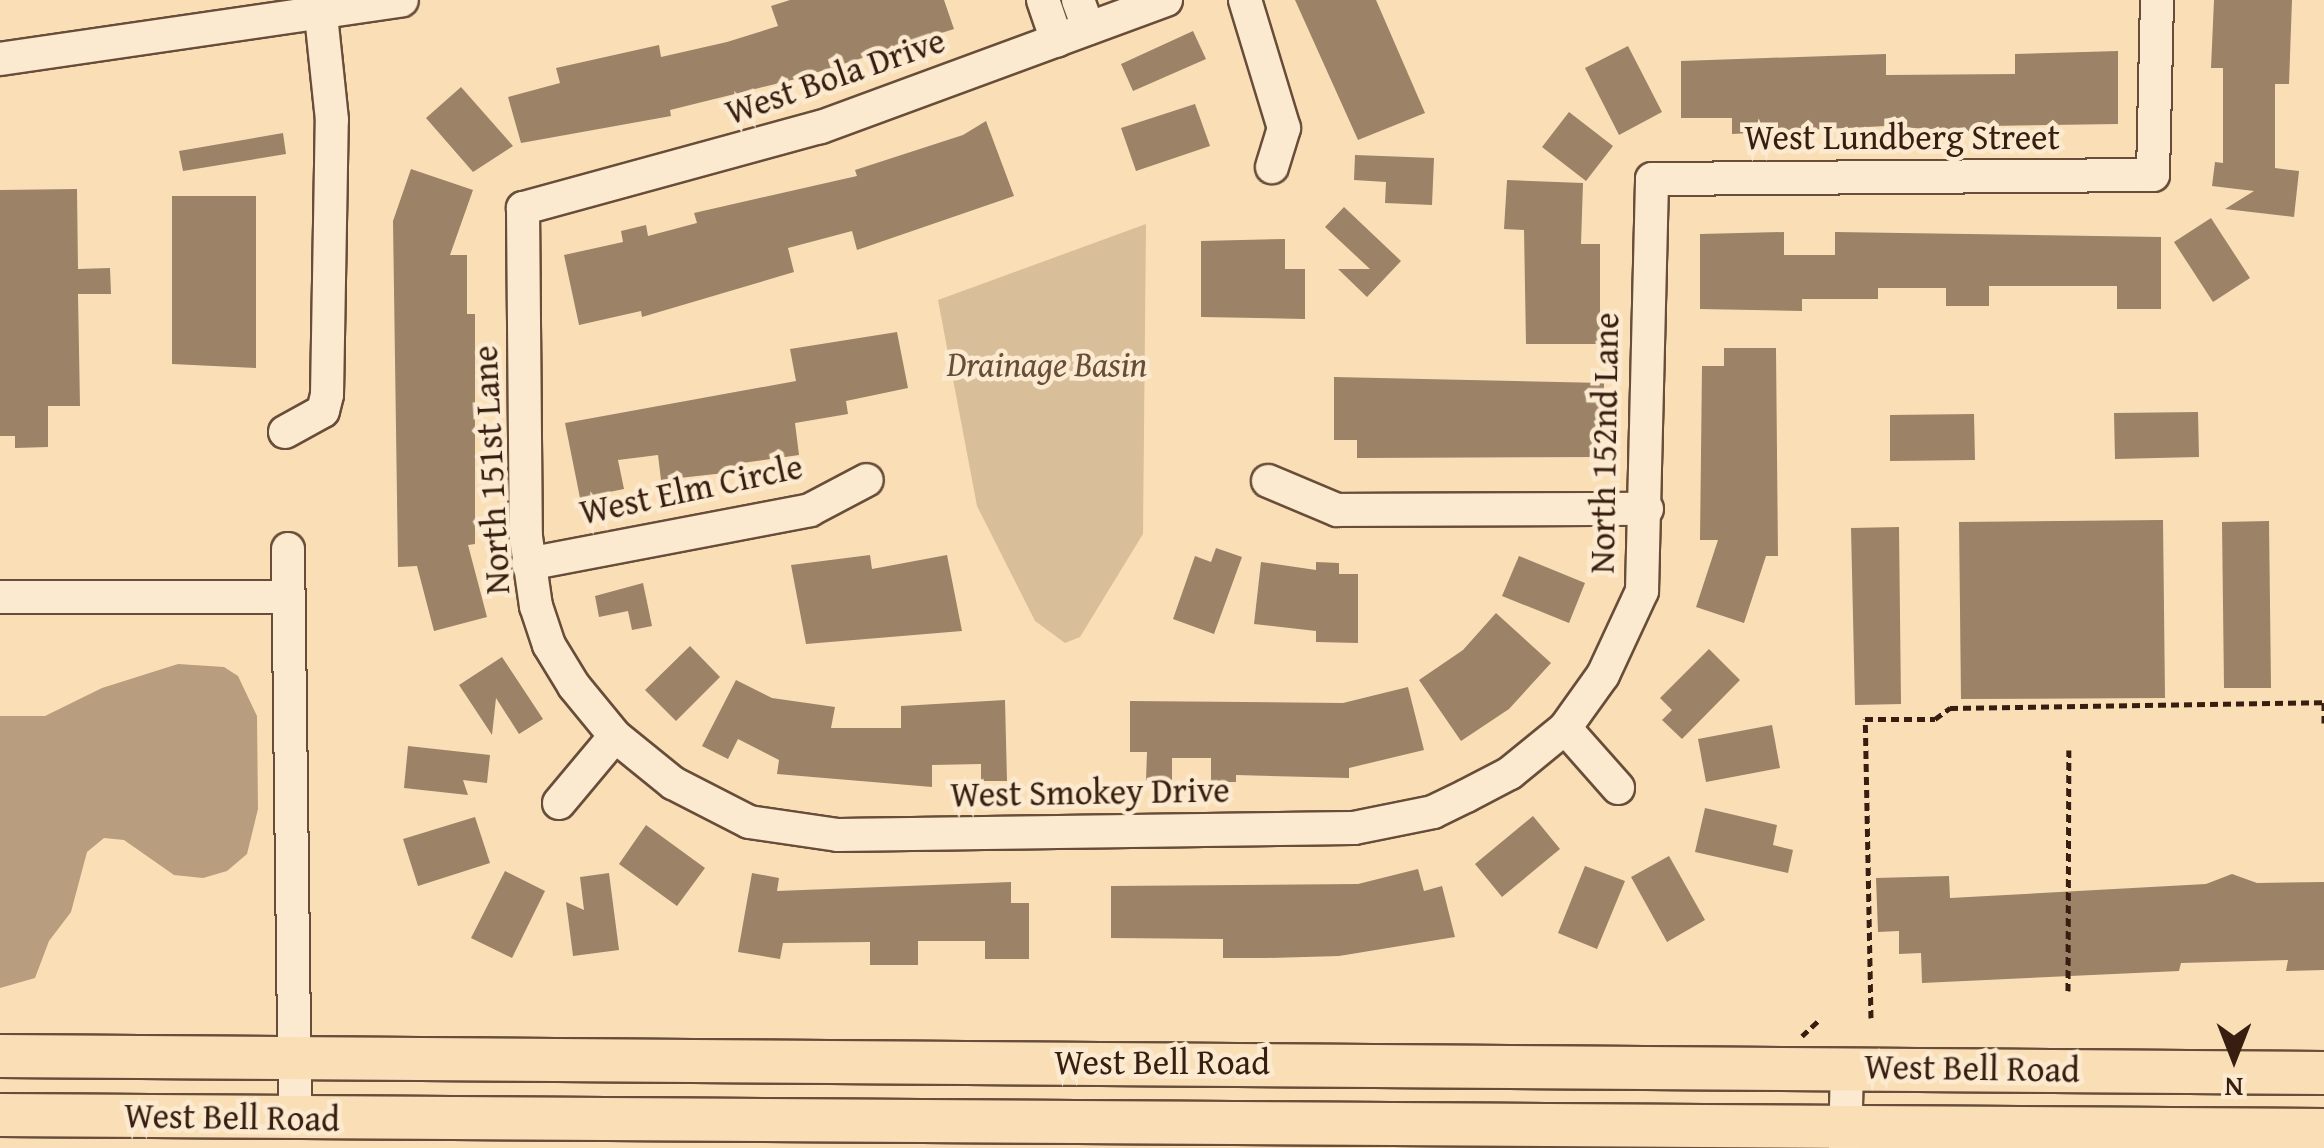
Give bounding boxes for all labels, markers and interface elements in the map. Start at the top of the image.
street label: West Bola Drive [720,19,950,133]
street label: West Lundberg Street [1744,116,2060,158]
street label: North 152nd Lane [1581,312,1627,574]
park label: Drainage Basin [947,343,1147,385]
street label: North 151st Lane [464,345,518,595]
street label: West Elm Circle [576,445,806,533]
street label: West Smokey Drive [950,769,1230,815]
north arrow [2184,1008,2284,1108]
street label: West Bell Road [1054,1041,1270,1083]
street label: West Bell Road [1864,1045,2080,1091]
text: N [2225,1068,2243,1109]
street label: West Bell Road [124,1094,340,1140]

